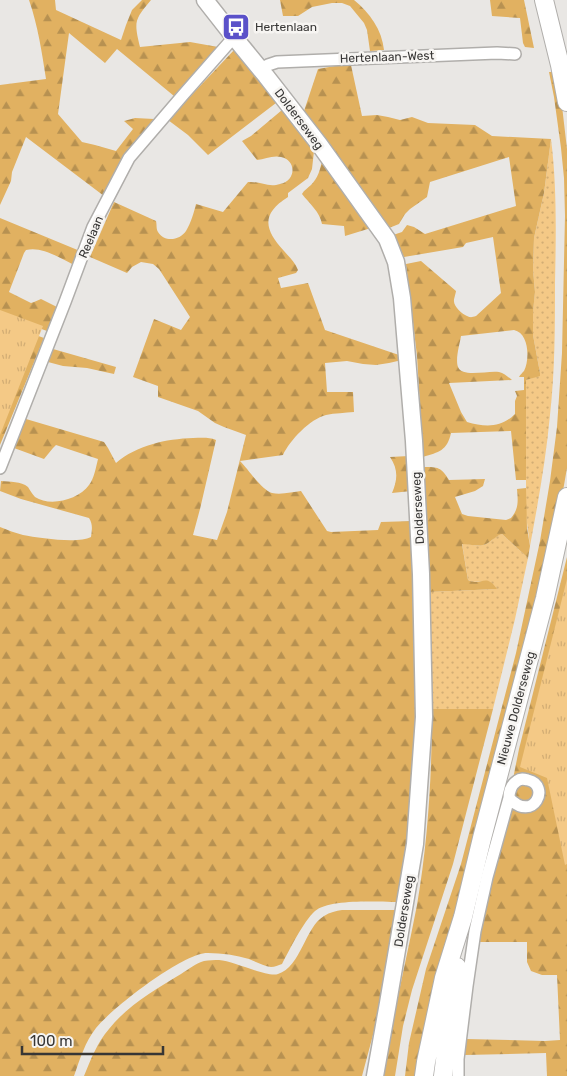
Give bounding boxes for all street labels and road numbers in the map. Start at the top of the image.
street label: Hertenlaan-West [340,48,435,66]
street label: Dolderseweg [272,86,326,152]
street label: Reelaan [76,214,106,260]
street label: Dolderseweg [409,471,427,545]
street label: Nieuwe Dolderseweg [494,650,538,766]
street label: Dolderseweg [391,874,417,948]

